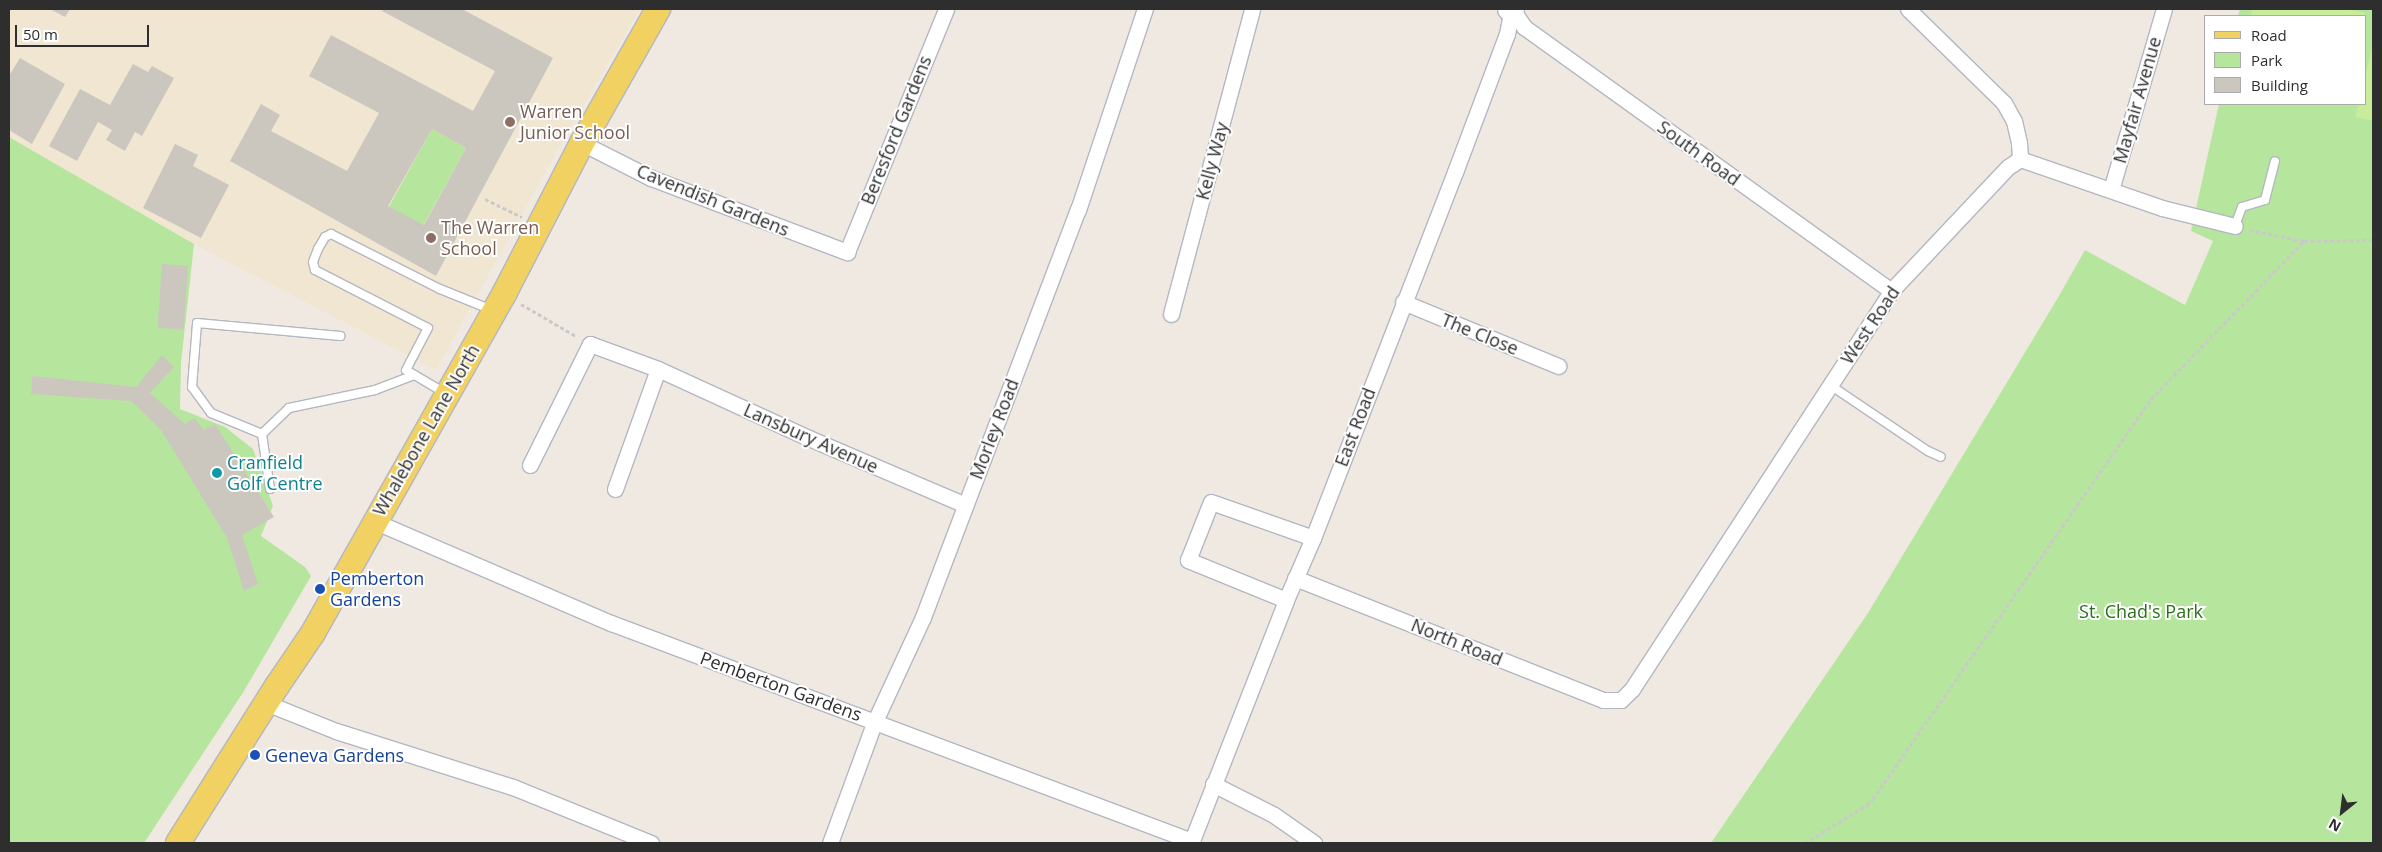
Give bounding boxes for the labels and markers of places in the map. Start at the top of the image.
place label: Warren Junior School [520,101,630,144]
marker: Warren Junior School [504,116,516,128]
place label: The Warren School [441,217,539,260]
marker: The Warren School [425,232,437,244]
place label: Cranfield Golf Centre [227,452,323,494]
marker: Cranfield Golf Centre [211,467,223,479]
place label: Pemberton Gardens [330,568,424,610]
marker: Pemberton Gardens [314,583,326,595]
place label: Geneva Gardens [265,744,404,766]
marker: Geneva Gardens [249,749,261,761]

